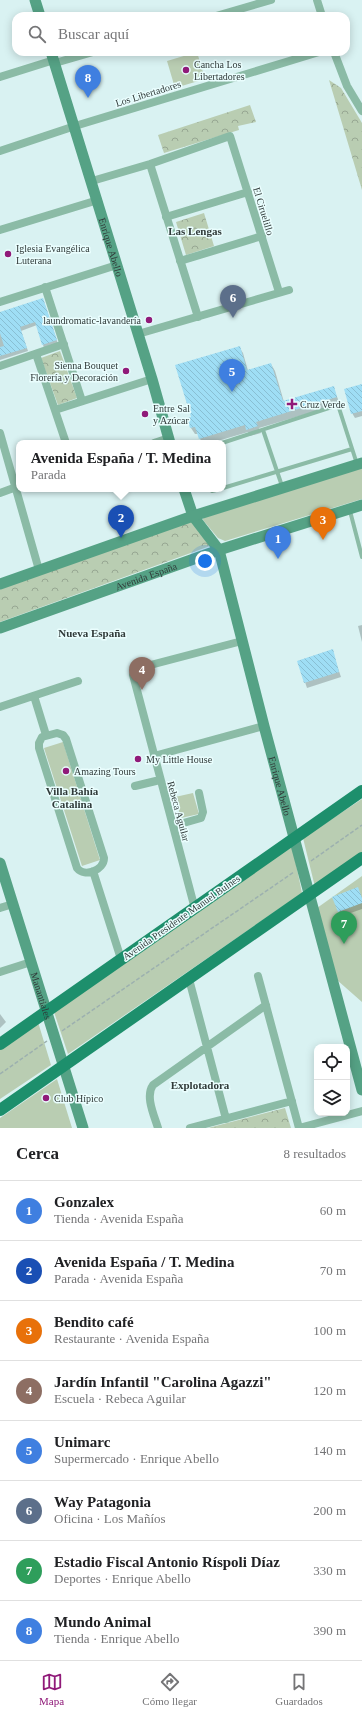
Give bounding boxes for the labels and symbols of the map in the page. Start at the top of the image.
place label: Cancha Los Libertadores [194,59,245,82]
pin: 8 [75,65,101,98]
marker: Cancha Los Libertadores [181,65,191,75]
street label: Los Libertadores [114,78,182,109]
street label: El Ciruelillo [251,186,276,237]
street label: Enrique Abello [96,216,125,278]
district label: Las Lengas [168,225,222,237]
place label: Iglesia Evangélica Luterana [16,243,90,266]
marker: Iglesia Evangélica Luterana [3,249,13,259]
pin: 6 [220,285,246,318]
place label: laundromatic-lavandería [43,315,142,326]
marker: laundromatic-lavandería [144,315,154,325]
pin: 5 [219,359,245,392]
place label: Sienna Bouquet Florería y Decoración [30,360,118,383]
marker: Sienna Bouquet Florería y Decoración [121,366,131,376]
marker: Cruz Verde [287,399,297,409]
place label: Cruz Verde [300,399,346,410]
place label: Entre Sal y Azúcar [153,403,190,426]
marker: Entre Sal y Azúcar [140,409,150,419]
pin: 2 [108,505,134,538]
pin: 3 [310,507,336,540]
pin: 1 [265,526,291,559]
your location [195,551,215,571]
street label: Avenida España [114,560,179,592]
district label: Nueva España [58,627,126,639]
pin: 4 [129,657,155,690]
marker: My Little House [133,754,143,764]
place label: My Little House [146,754,213,765]
street label: Enrique Abello [266,755,293,817]
marker: Amazing Tours [61,766,71,776]
place label: Amazing Tours [74,766,136,777]
street label: Rebeca Aguilar [165,780,192,843]
district label: Villa Bahía Catalina [46,785,99,810]
street label: Avenida Presidente Manuel Bulnes [121,873,242,962]
pin: 7 [331,911,357,944]
street label: Manantiales [29,971,54,1021]
district label: Explotadora [171,1079,230,1091]
marker: Club Hípico [41,1093,51,1103]
place label: Club Hípico [54,1093,103,1104]

